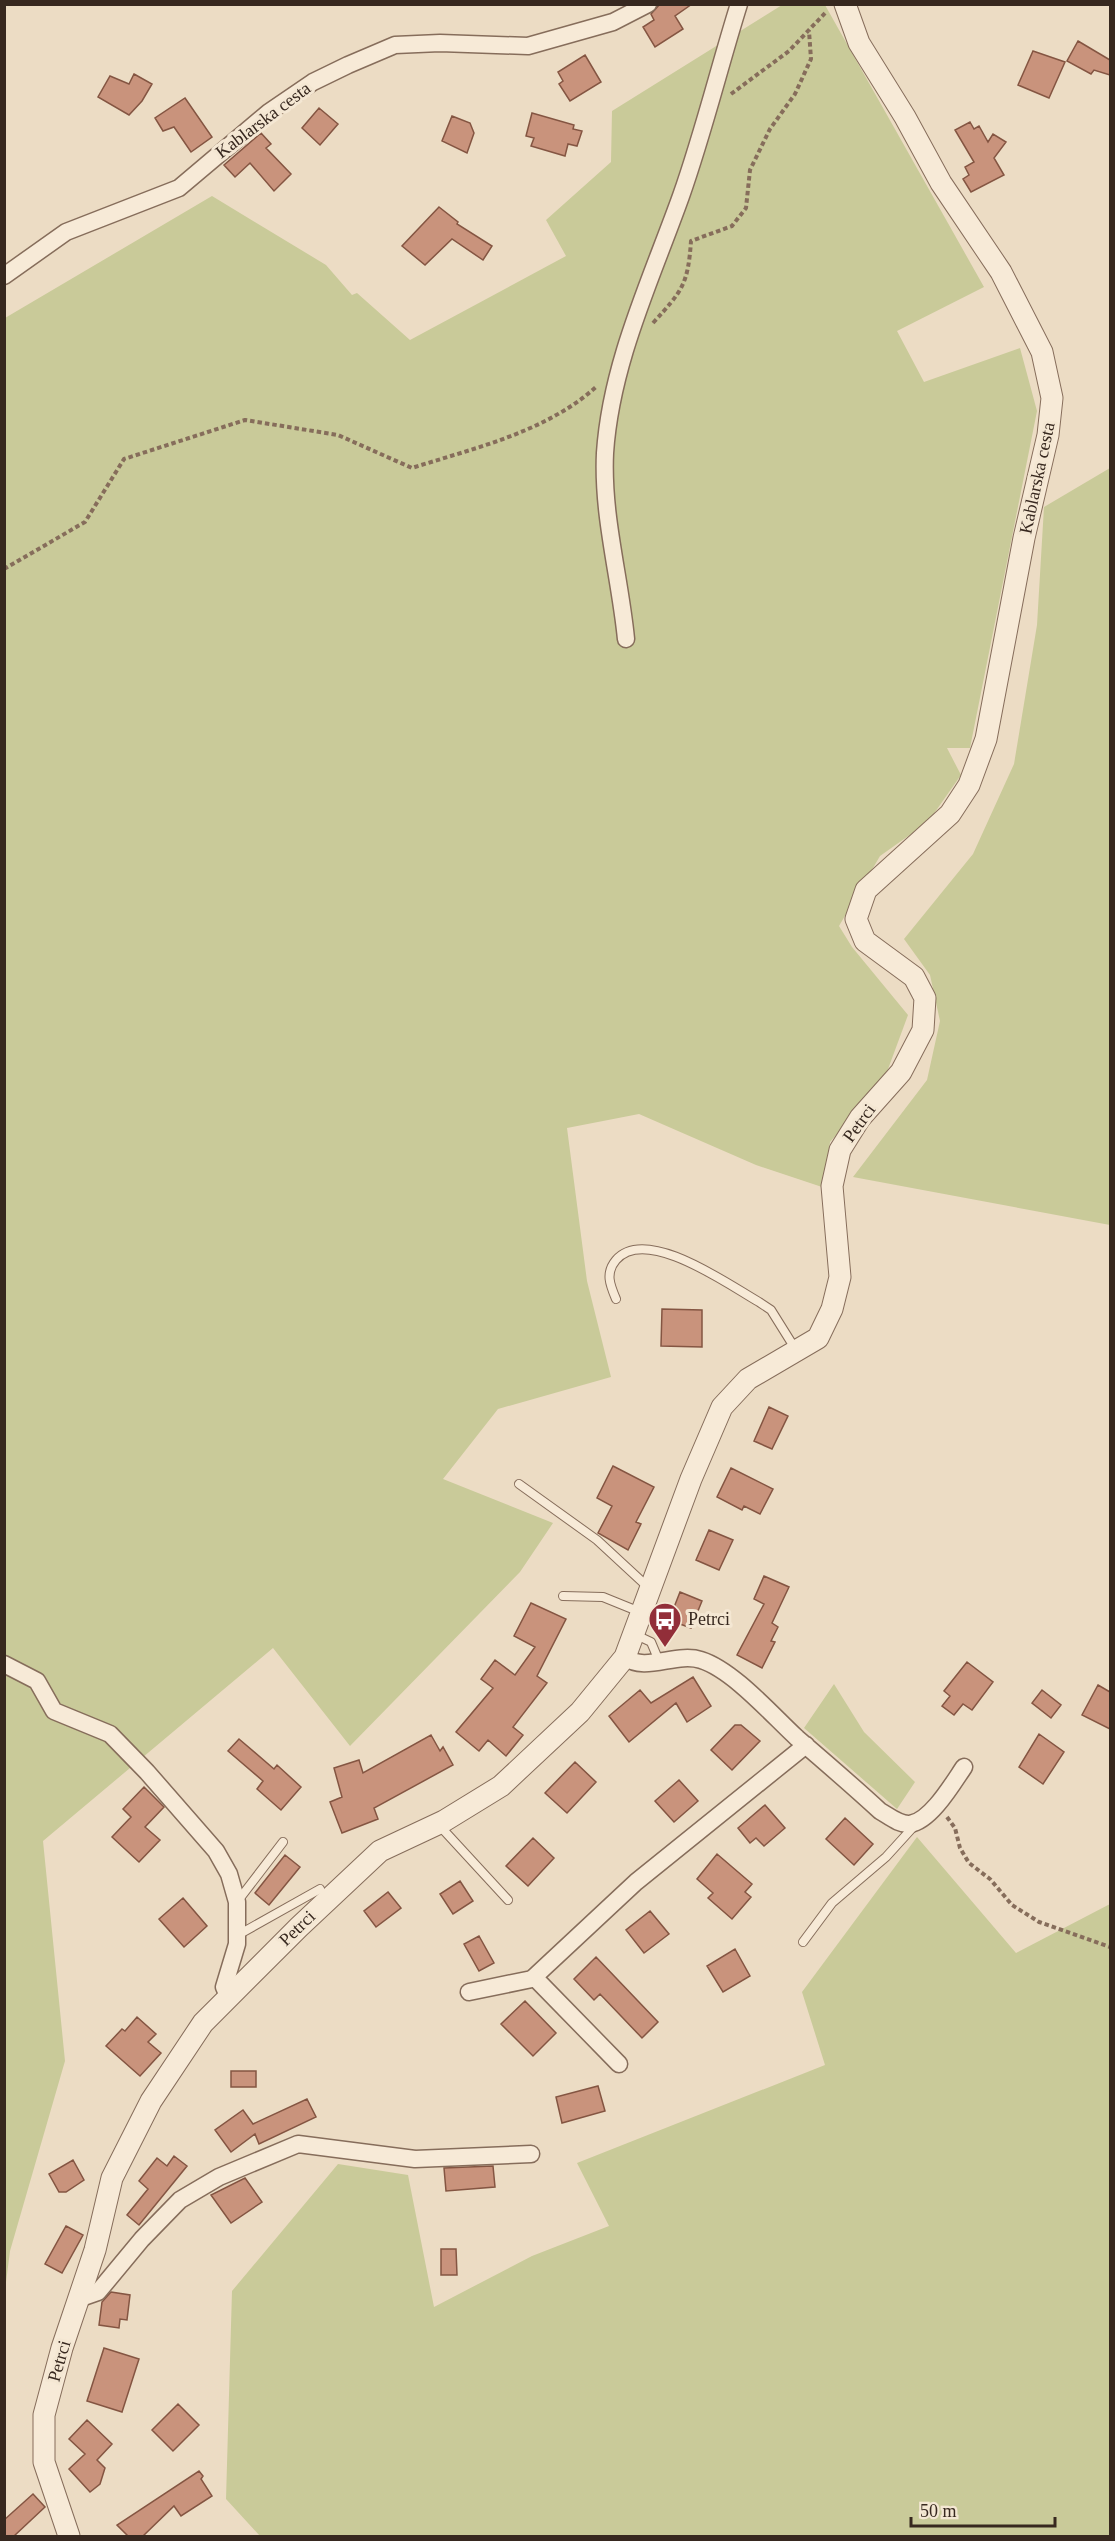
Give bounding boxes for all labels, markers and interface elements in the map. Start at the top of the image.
street label: Kablarska cesta [212,78,314,162]
street label: Kablarska cesta [1015,420,1059,536]
street label: Petrci [839,1100,879,1146]
bus stop icon: Petrci [647,1601,683,1648]
place label: Petrci [688,1609,730,1629]
street label: Petrci [275,1906,319,1950]
street label: Petrci [44,2338,74,2384]
scale bar [911,2490,1055,2528]
text: 50 m [920,2501,957,2521]

